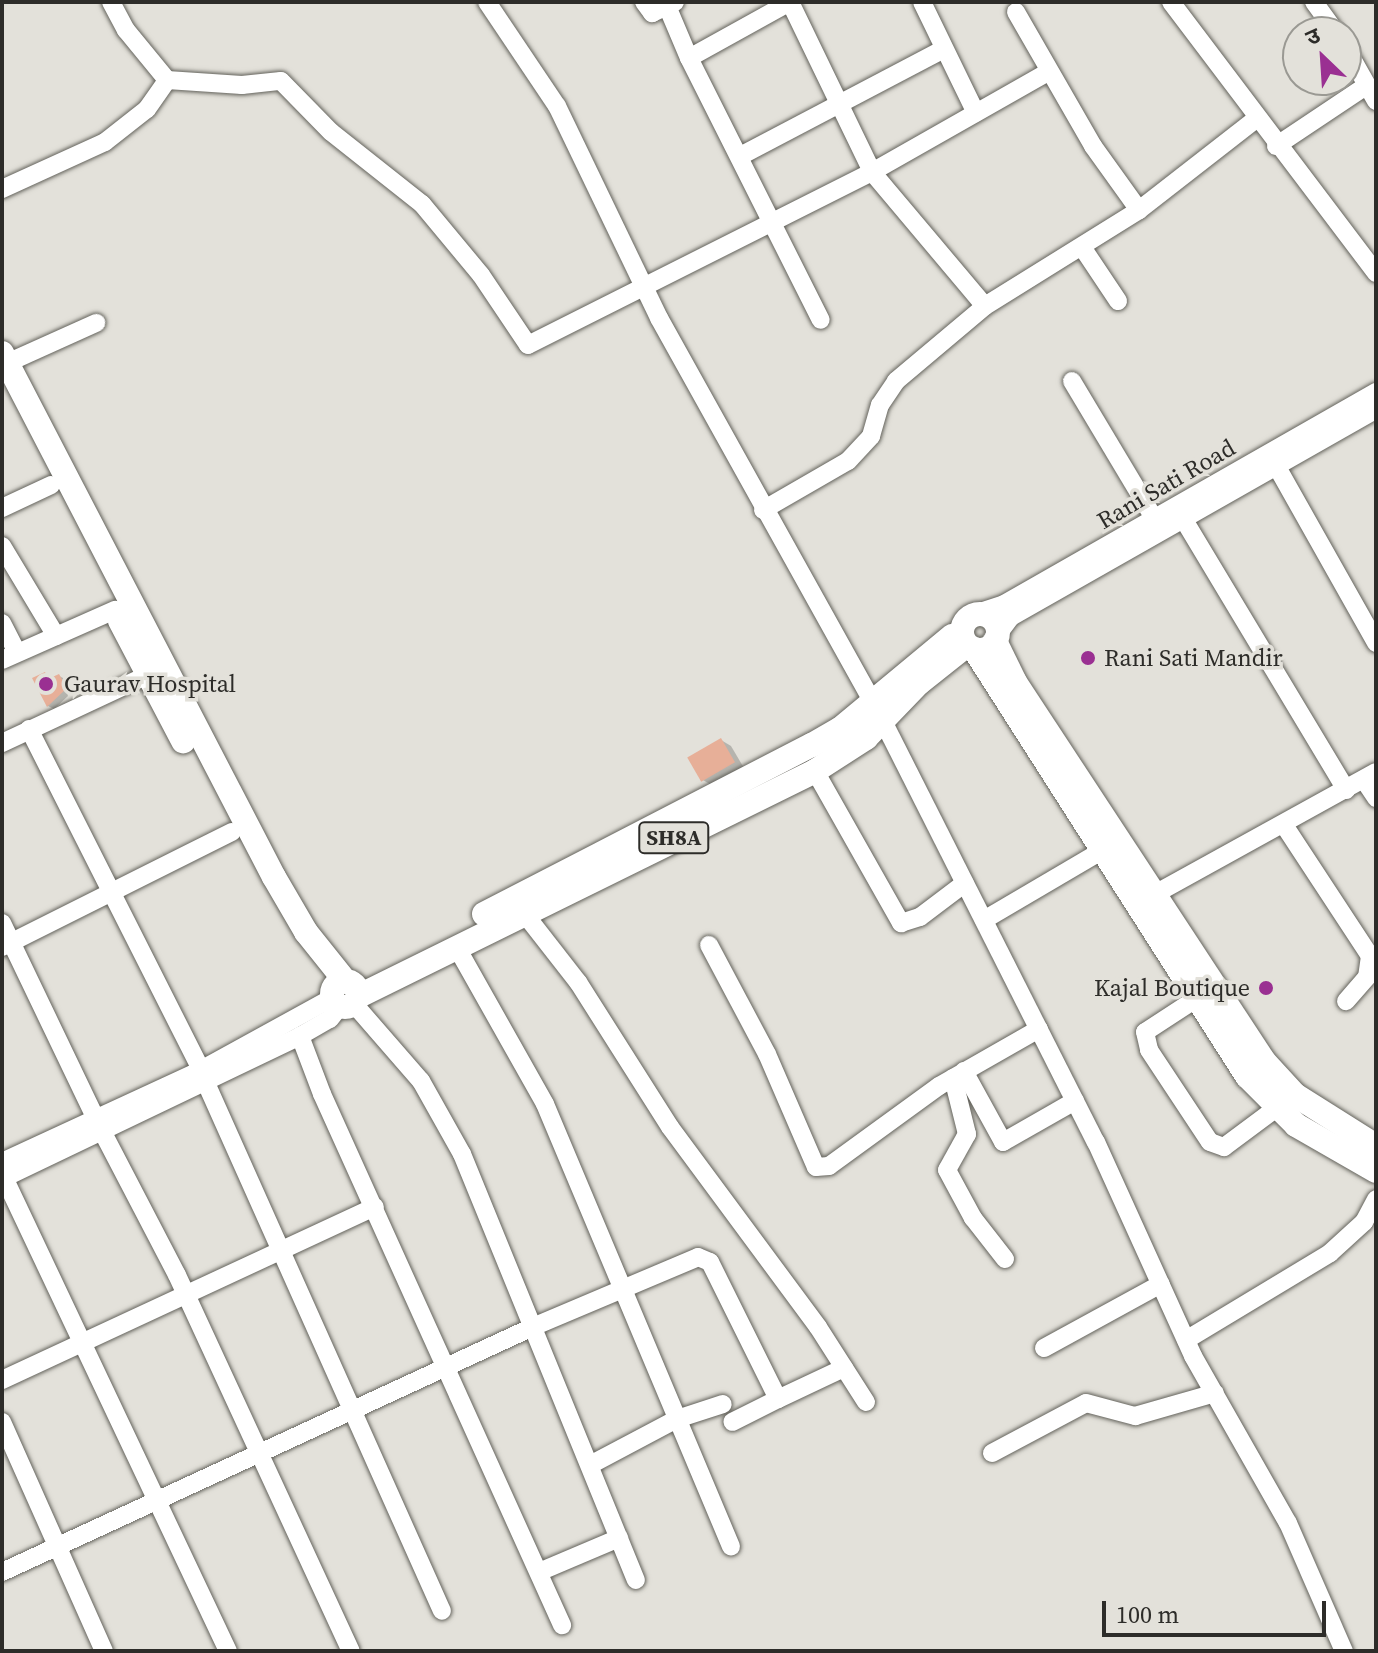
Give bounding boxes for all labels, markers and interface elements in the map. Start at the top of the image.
north arrow [1282,16,1362,96]
text: उ [1301,20,1325,52]
street label: Rani Sati Road [1092,433,1240,535]
place label: Rani Sati Mandir [1104,644,1283,672]
marker: Rani Sati Mandir [1079,649,1097,667]
place label: Gaurav Hospital [64,670,236,698]
marker: Gaurav Hospital [35,673,57,695]
road number: SH8A [638,820,710,856]
place label: Kajal Boutique [1094,974,1250,1002]
marker: Kajal Boutique [1257,979,1275,997]
scale bar [1106,1585,1330,1635]
text: 100 m [1116,1598,1179,1631]

